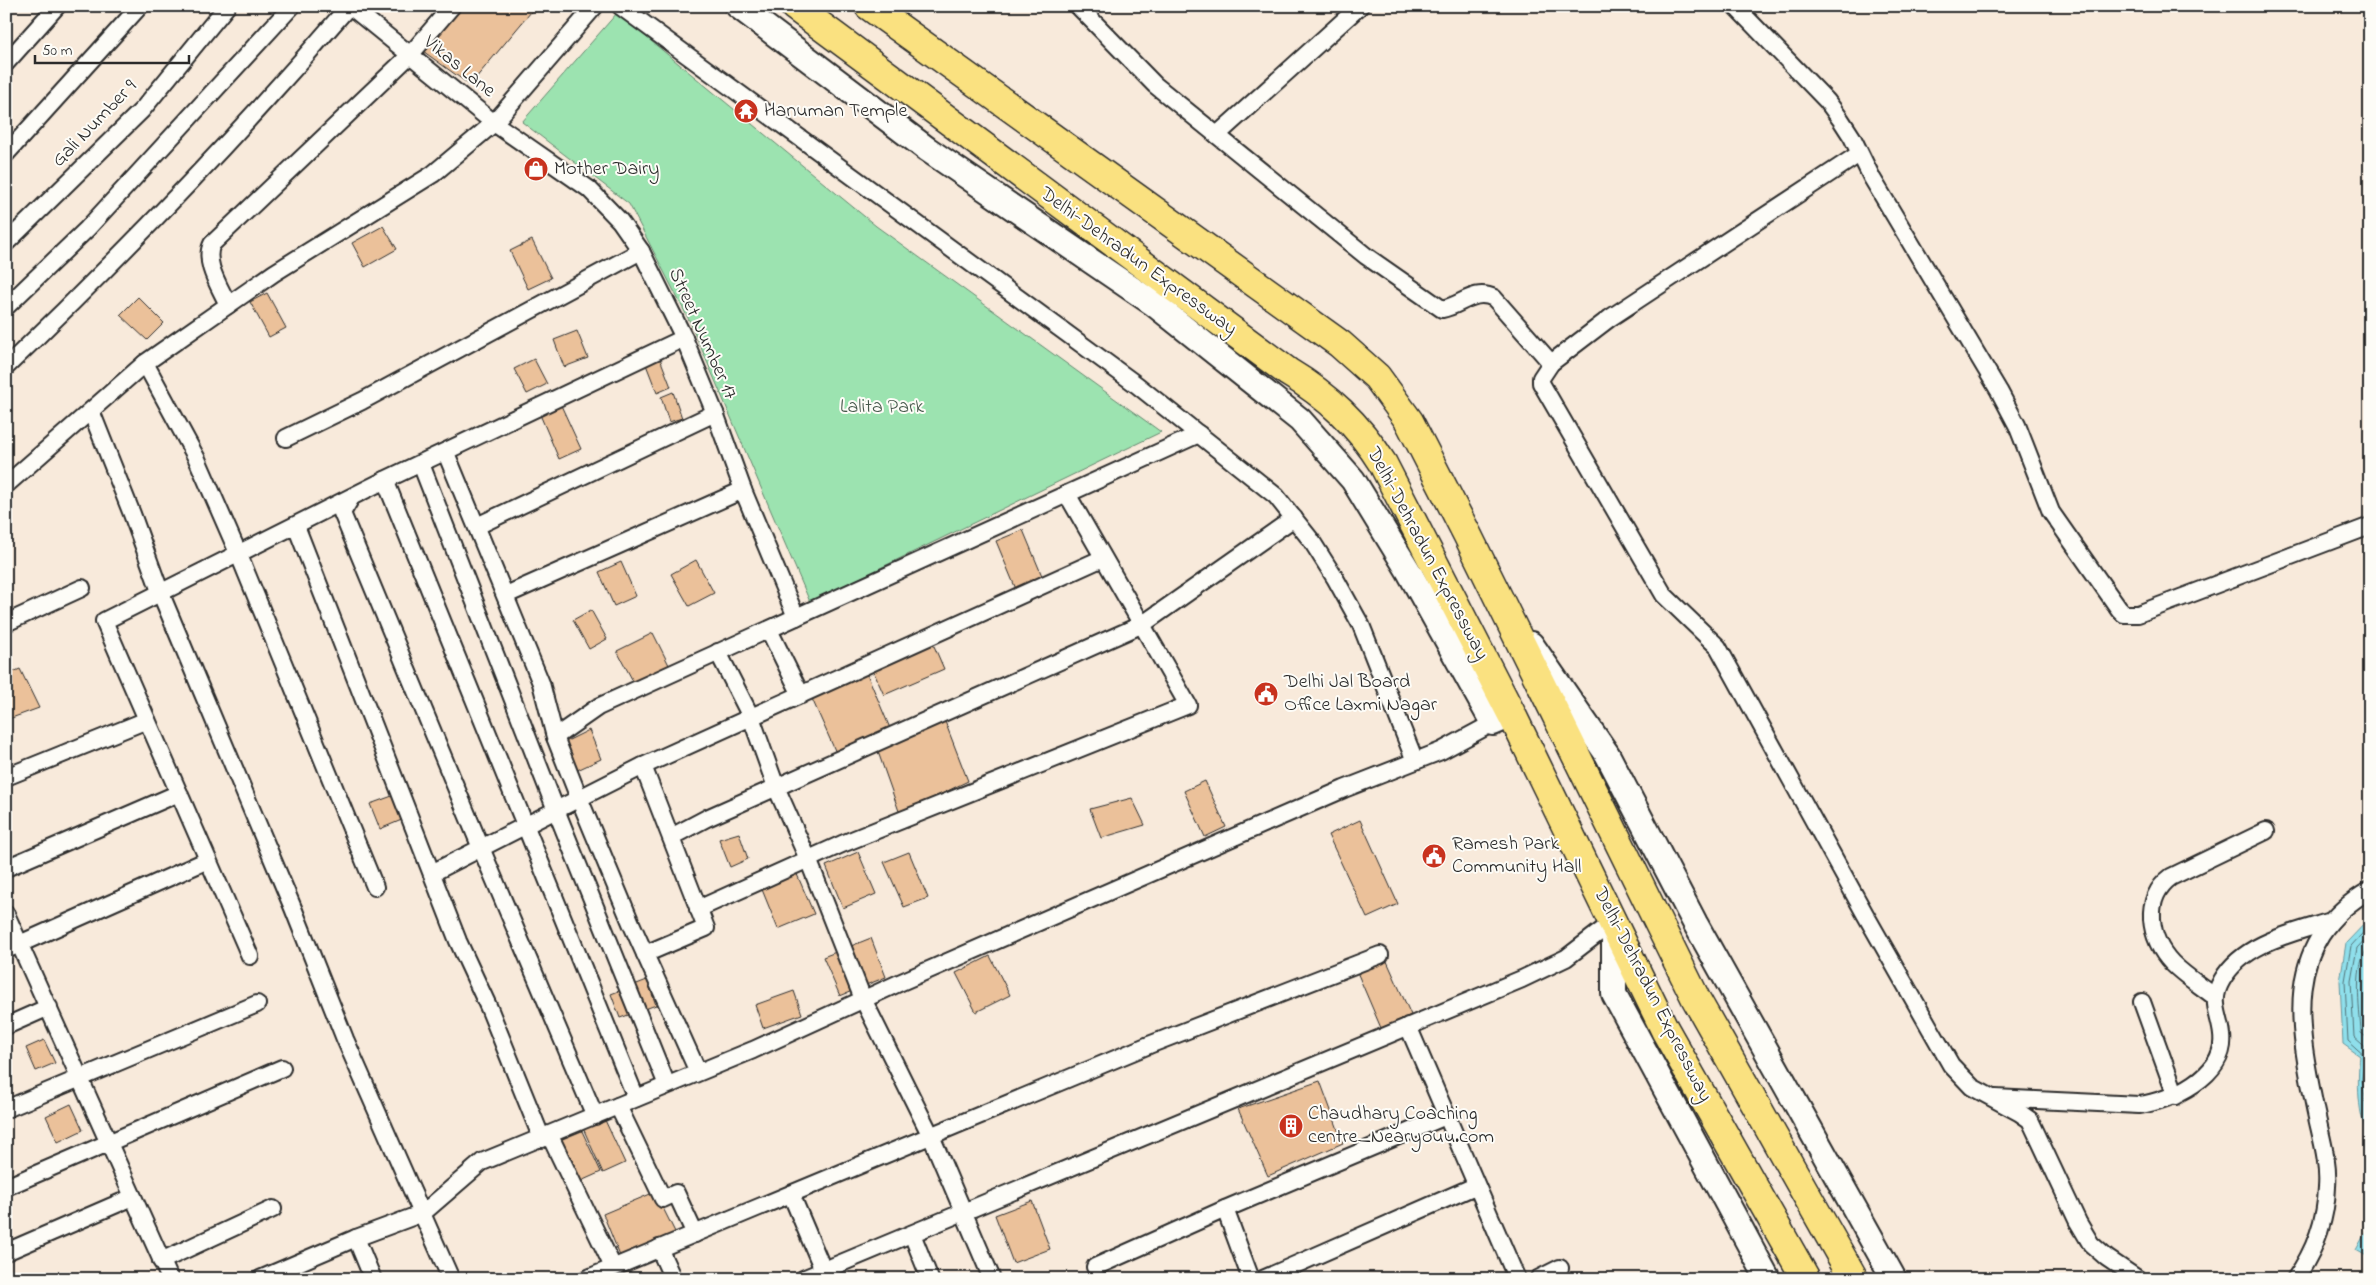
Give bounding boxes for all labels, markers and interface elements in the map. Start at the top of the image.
street label: Vikas Lane [416,28,501,105]
scale bar [35,32,189,64]
text: 50 m [42,40,73,62]
street label: Gali Number 9 [46,73,144,175]
place label: Hanuman Temple [764,97,907,126]
temple icon: Hanuman Temple [733,98,759,124]
place label: Mother Dairy [554,155,659,184]
shop icon: Mother Dairy [523,156,549,182]
street label: Delhi-Dehradun Expressway [1032,180,1243,344]
street label: Street Number 17 [660,264,744,404]
park label: Lalita Park [840,393,924,422]
street label: Delhi-Dehradun Expressway [1358,441,1496,666]
place label: Delhi Jal Board Office Laxmi Nagar [1283,668,1438,721]
public building icon: Delhi Jal Board Office Laxmi Nagar [1253,681,1279,707]
place label: Ramesh Park Community Hall [1452,830,1581,882]
public building icon: Ramesh Park Community Hall [1421,843,1447,869]
street label: Delhi-Dehradun Expressway [1585,882,1719,1108]
place label: Chaudhary Coaching centre_Nearyouu.com [1308,1100,1494,1152]
building icon: Chaudhary Coaching centre_Nearyouu.com [1278,1113,1304,1139]

